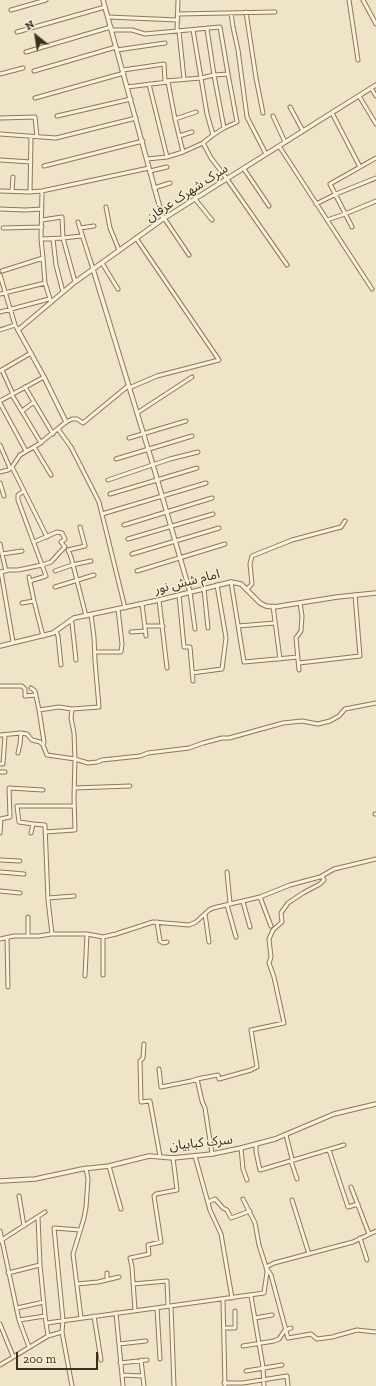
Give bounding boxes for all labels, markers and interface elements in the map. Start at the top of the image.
north arrow [16,16,56,56]
text: N [23,17,37,33]
street label: سرک شهرک عرفان [143,161,231,225]
street label: امام شش نور [153,566,221,598]
street label: سرک کبابیان [168,1132,234,1154]
scale bar [18,1344,100,1370]
text: 200 m [23,1352,56,1366]

